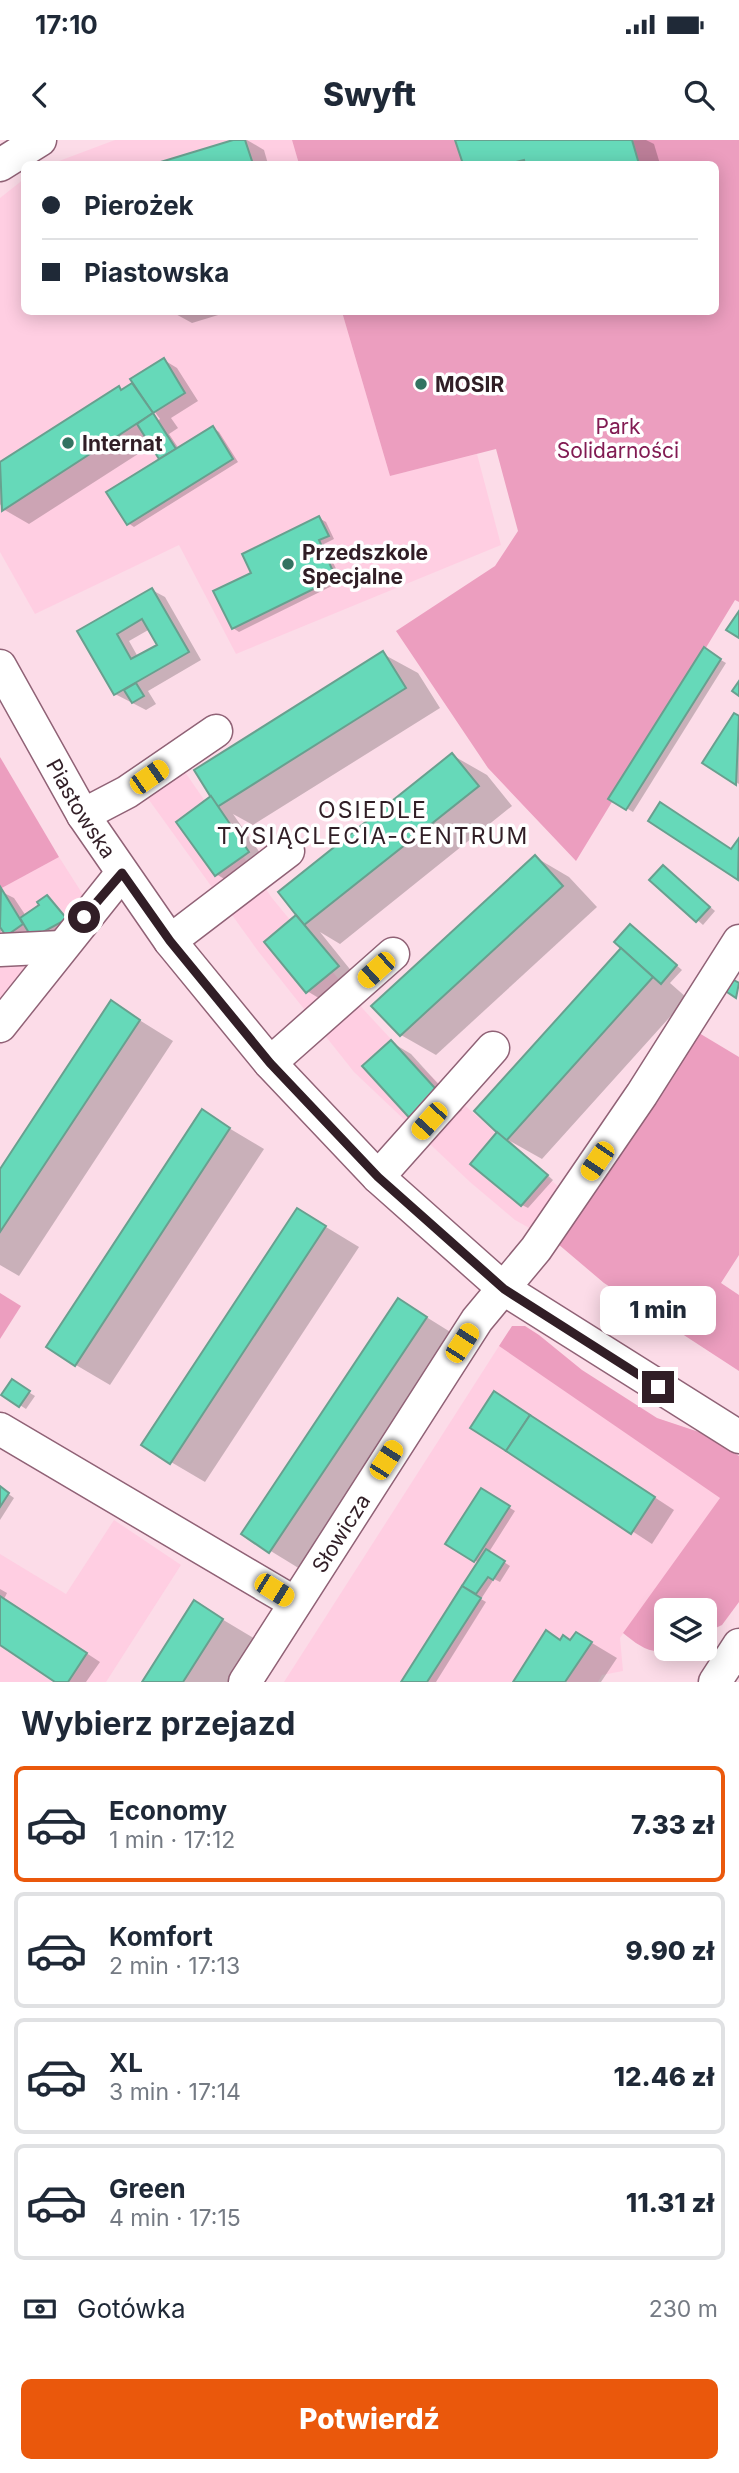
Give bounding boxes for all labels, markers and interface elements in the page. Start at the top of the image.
text: 17:10 [35,9,98,40]
text: Swyft [323,75,416,114]
icon: back [21,76,59,114]
icon: search [680,76,718,114]
text: Pierożek [84,190,194,221]
text: Piastowska [84,257,229,288]
place label: MOSIR [435,372,504,397]
marker: MOSIR [413,376,429,392]
park label: Park Solidarności [557,414,679,463]
place label: Internat [82,431,163,456]
marker: Internat [60,435,76,451]
place label: Przedszkole Specjalne [302,540,428,589]
marker: Przedszkole Specjalne [280,556,296,572]
street label: Piastowska [42,754,121,863]
car [126,756,173,798]
district label: OSIEDLE TYSIĄCLECIA-CENTRUM [217,796,529,850]
route start [68,901,100,933]
car [354,948,399,992]
car [408,1098,451,1144]
car [577,1138,618,1184]
callout: 1 min [600,1286,716,1334]
text: 1 min [629,1296,687,1324]
car [442,1320,483,1366]
route end [642,1371,674,1403]
car [366,1437,407,1483]
street label: Słowicza [306,1489,375,1577]
car [251,1570,298,1610]
map controls [654,1598,717,1661]
button: layers [654,1598,717,1661]
text: Wybierz przejazd [21,1704,295,1743]
icon: car [25,1793,88,1856]
text: Economy [109,1795,227,1826]
text: 7.33 zł [631,1809,714,1840]
text: 1 min · 17:12 [109,1826,235,1854]
icon: car [25,1919,88,1982]
text: Komfort [109,1921,213,1952]
text: 9.90 zł [625,1935,714,1966]
text: 2 min · 17:13 [109,1952,240,1980]
icon: car [25,2045,88,2108]
text: XL [109,2047,143,2078]
text: 12.46 zł [614,2061,714,2092]
text: 3 min · 17:14 [109,2078,241,2106]
icon: car [25,2171,88,2234]
text: Green [109,2173,186,2204]
text: 11.31 zł [626,2187,714,2218]
text: 4 min · 17:15 [109,2204,241,2232]
icon: cash [21,2290,59,2328]
text: Gotówka [77,2293,186,2324]
text: 230 m [649,2295,718,2323]
button: Potwierdź [21,2379,718,2459]

